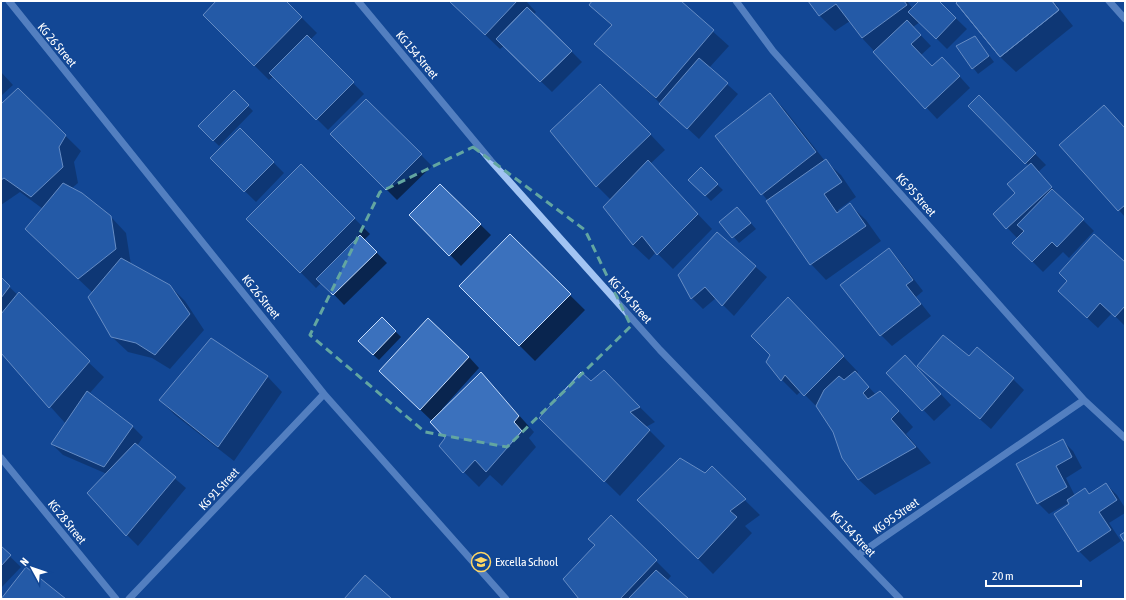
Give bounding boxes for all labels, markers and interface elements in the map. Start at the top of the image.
street label: KG 26 Street [35,20,80,70]
street label: KG 154 Street [393,28,441,82]
street label: KG 95 Street [893,171,939,220]
street label: KG 26 Street [239,272,283,322]
street label: KG 154 Street [605,274,655,327]
street label: KG 91 Street [196,465,242,513]
street label: KG 95 Street [870,495,922,537]
street label: KG 28 Street [45,497,89,547]
street label: KG 154 Street [828,508,879,560]
north arrow [12,548,52,588]
school or university icon: Excella School [470,551,492,573]
text: N [18,555,31,568]
place label: Excella School [495,555,559,569]
scale bar [986,562,1081,588]
text: 20 m [992,569,1014,583]

